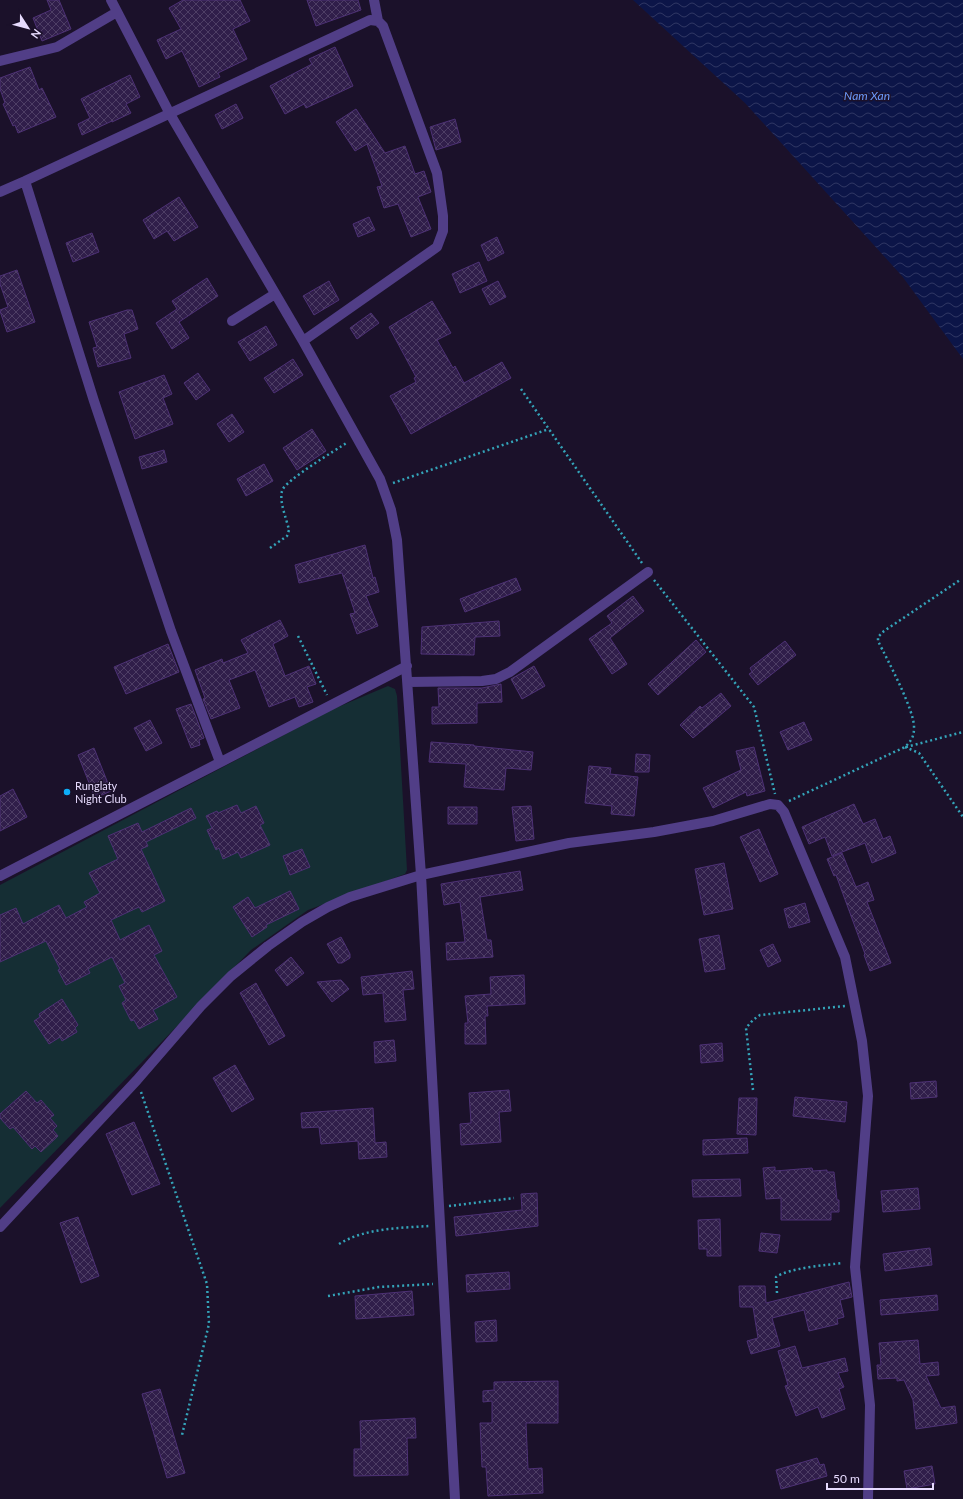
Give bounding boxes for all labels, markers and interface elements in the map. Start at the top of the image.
north arrow [8,8,48,48]
text: N [29,27,44,41]
water label: Nam Xan [844,88,890,103]
place label: Runglaty Night Club [75,779,127,805]
marker: Runglaty Night Club [62,787,72,797]
scale bar [827,1465,933,1491]
text: 50 m [833,1471,860,1486]

